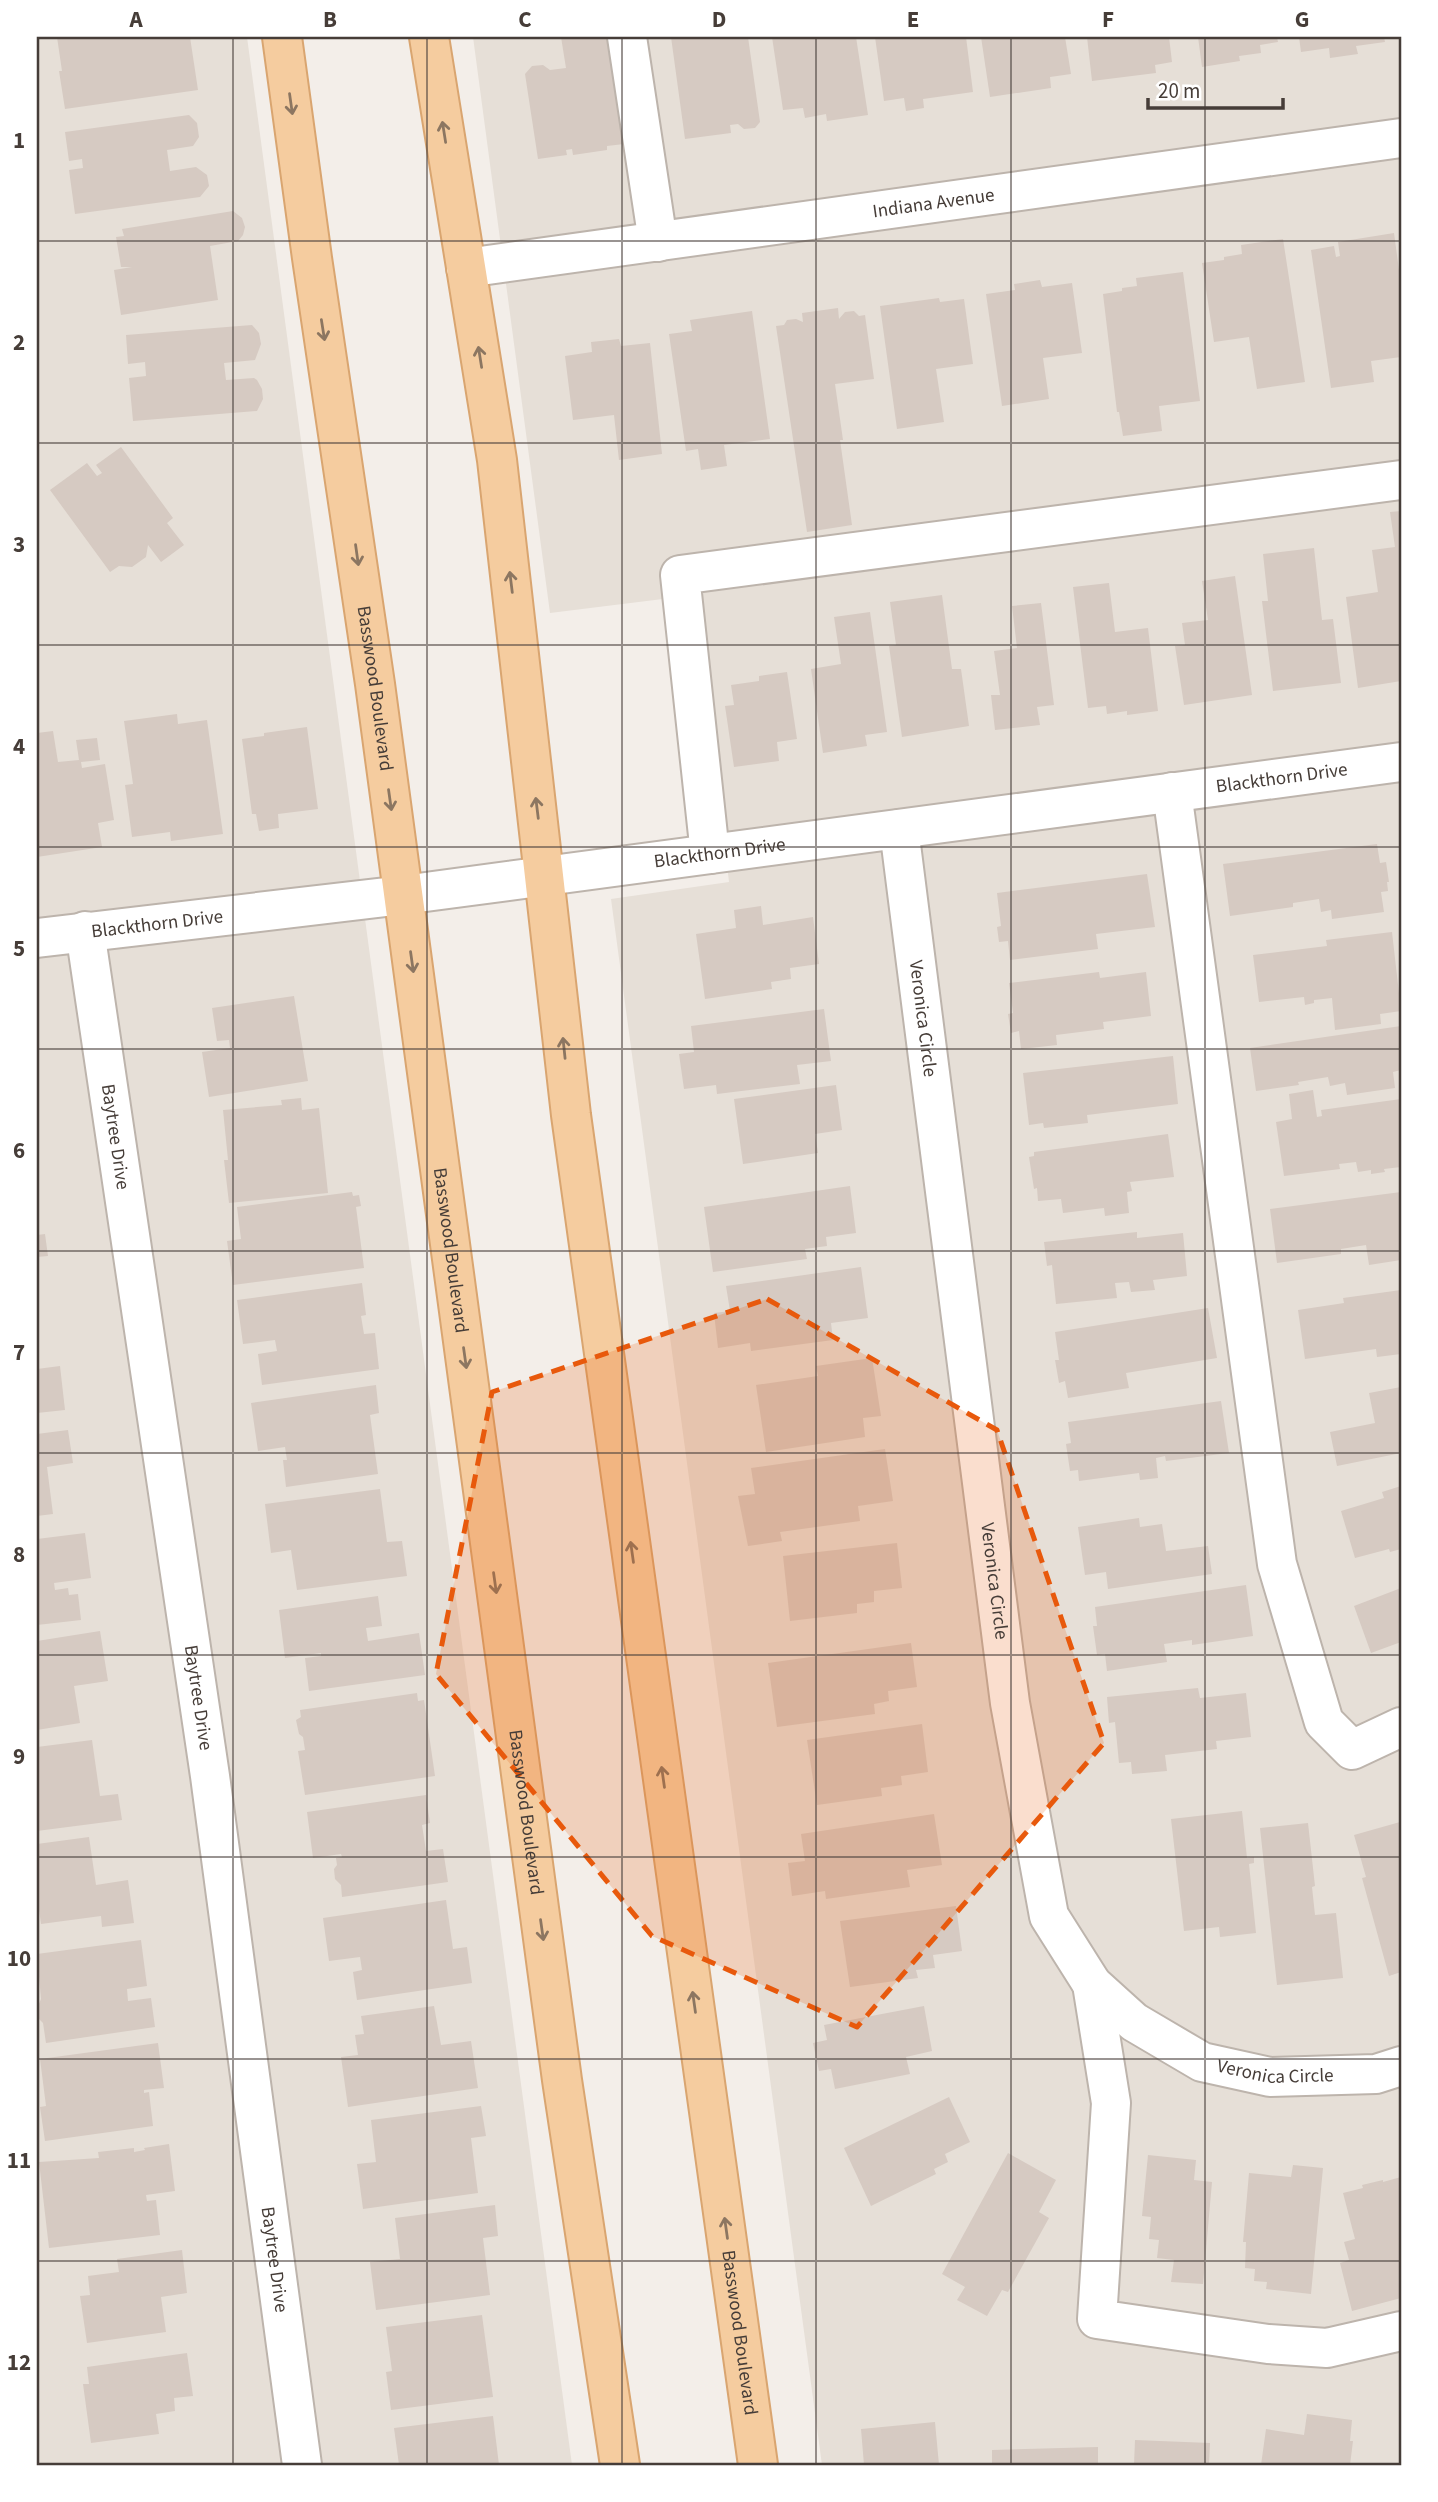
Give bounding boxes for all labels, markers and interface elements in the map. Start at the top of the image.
text: A [128,3,143,36]
text: B [323,3,337,36]
text: C [518,3,532,36]
text: D [712,3,726,36]
text: E [907,3,919,36]
text: F [1102,3,1114,36]
text: G [1295,3,1309,36]
scale bar [1148,66,1282,110]
text: 20 m [1158,76,1200,106]
one-way arrow [285,93,298,115]
one-way arrow [437,121,450,144]
text: 1 [13,124,25,157]
street label: Indiana Avenue [871,181,996,225]
one-way arrow [317,318,330,341]
text: 2 [13,326,25,359]
one-way arrow [473,346,486,369]
text: 3 [13,528,25,561]
one-way arrow [350,543,363,566]
one-way arrow [504,571,517,594]
street label: Basswood Boulevard [350,604,400,773]
text: 4 [13,730,25,763]
street label: Blackthorn Drive [1214,756,1349,800]
one-way arrow [384,788,397,811]
one-way arrow [530,797,543,820]
street label: Blackthorn Drive [652,831,787,875]
street label: Blackthorn Drive [90,903,225,945]
text: 5 [13,932,25,965]
one-way arrow [406,951,419,973]
street label: Veronica Circle [902,958,944,1078]
one-way arrow [557,1037,570,1059]
street label: Baytree Drive [94,1082,137,1191]
text: 6 [13,1134,25,1167]
street label: Basswood Boulevard [426,1166,475,1335]
text: 7 [13,1336,25,1369]
one-way arrow [459,1346,472,1369]
street label: Veronica Circle [974,1521,1015,1641]
text: 8 [13,1538,25,1571]
one-way arrow [625,1541,638,1564]
one-way arrow [489,1571,502,1594]
street label: Baytree Drive [177,1643,220,1752]
street label: Basswood Boulevard [502,1728,551,1897]
text: 9 [13,1740,25,1773]
one-way arrow [656,1766,669,1789]
one-way arrow [535,1918,548,1941]
text: 10 [7,1942,31,1975]
one-way arrow [688,1992,701,2014]
street label: Veronica Circle [1214,2052,1334,2091]
text: 11 [7,2144,31,2177]
street label: Baytree Drive [254,2205,295,2314]
one-way arrow [719,2217,732,2240]
street label: Basswood Boulevard [715,2248,764,2417]
text: 12 [7,2346,31,2379]

